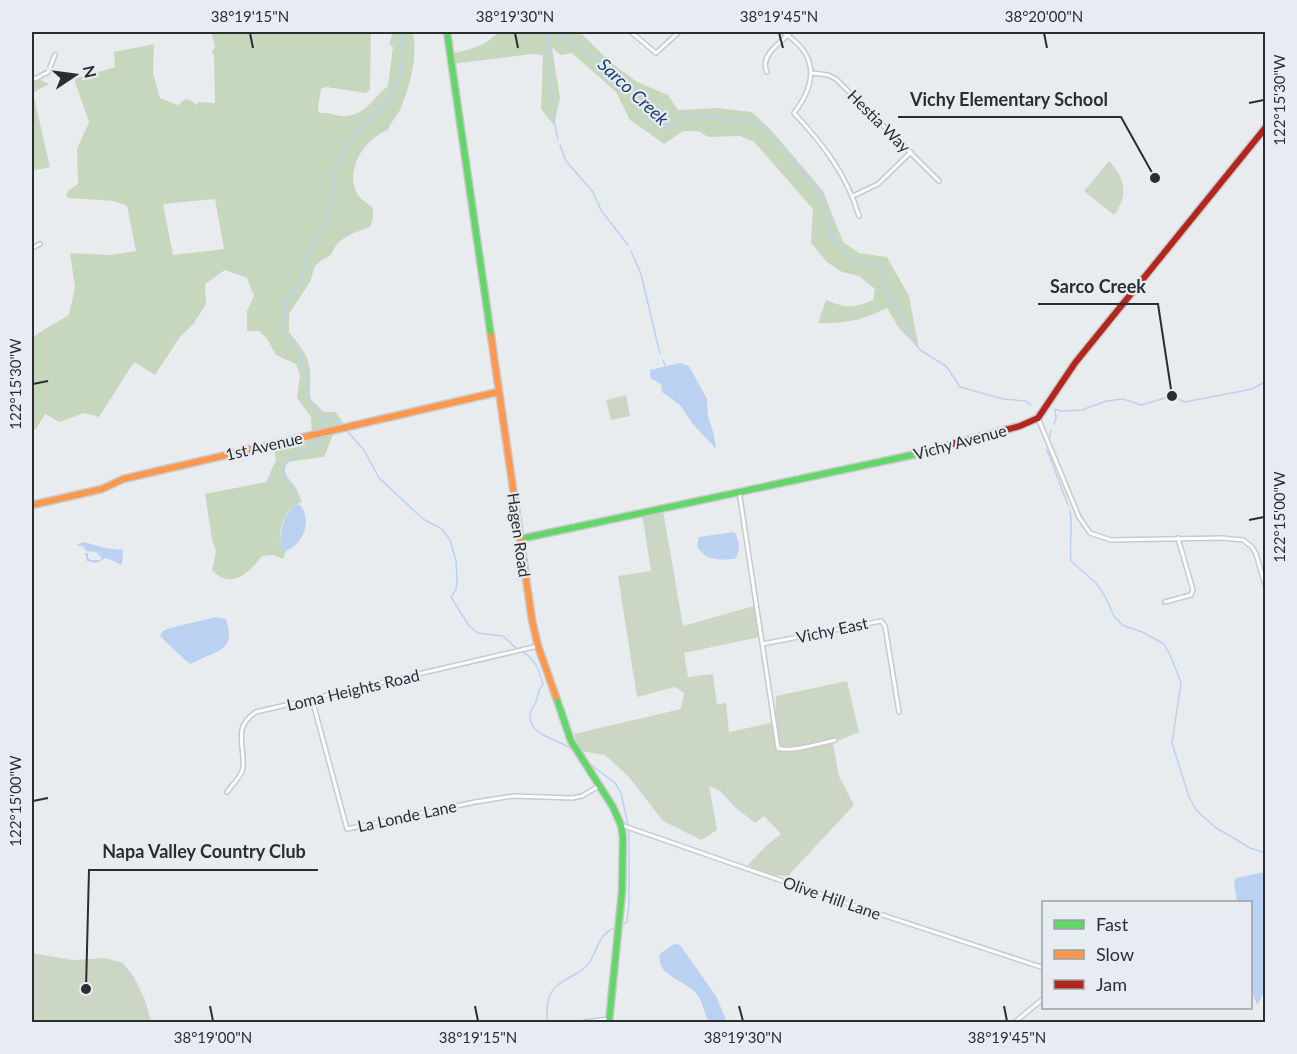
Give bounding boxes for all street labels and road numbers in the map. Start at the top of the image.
street label: Hestia Way [844,85,915,156]
street label: Vichy Avenue [911,420,1008,463]
street label: 1st Avenue [224,427,304,464]
street label: Hagen Road [504,491,535,578]
street label: Vichy East [794,613,870,646]
street label: Loma Heights Road [285,665,421,714]
street label: La Londe Lane [356,796,458,835]
street label: Olive Hill Lane [781,872,883,923]

